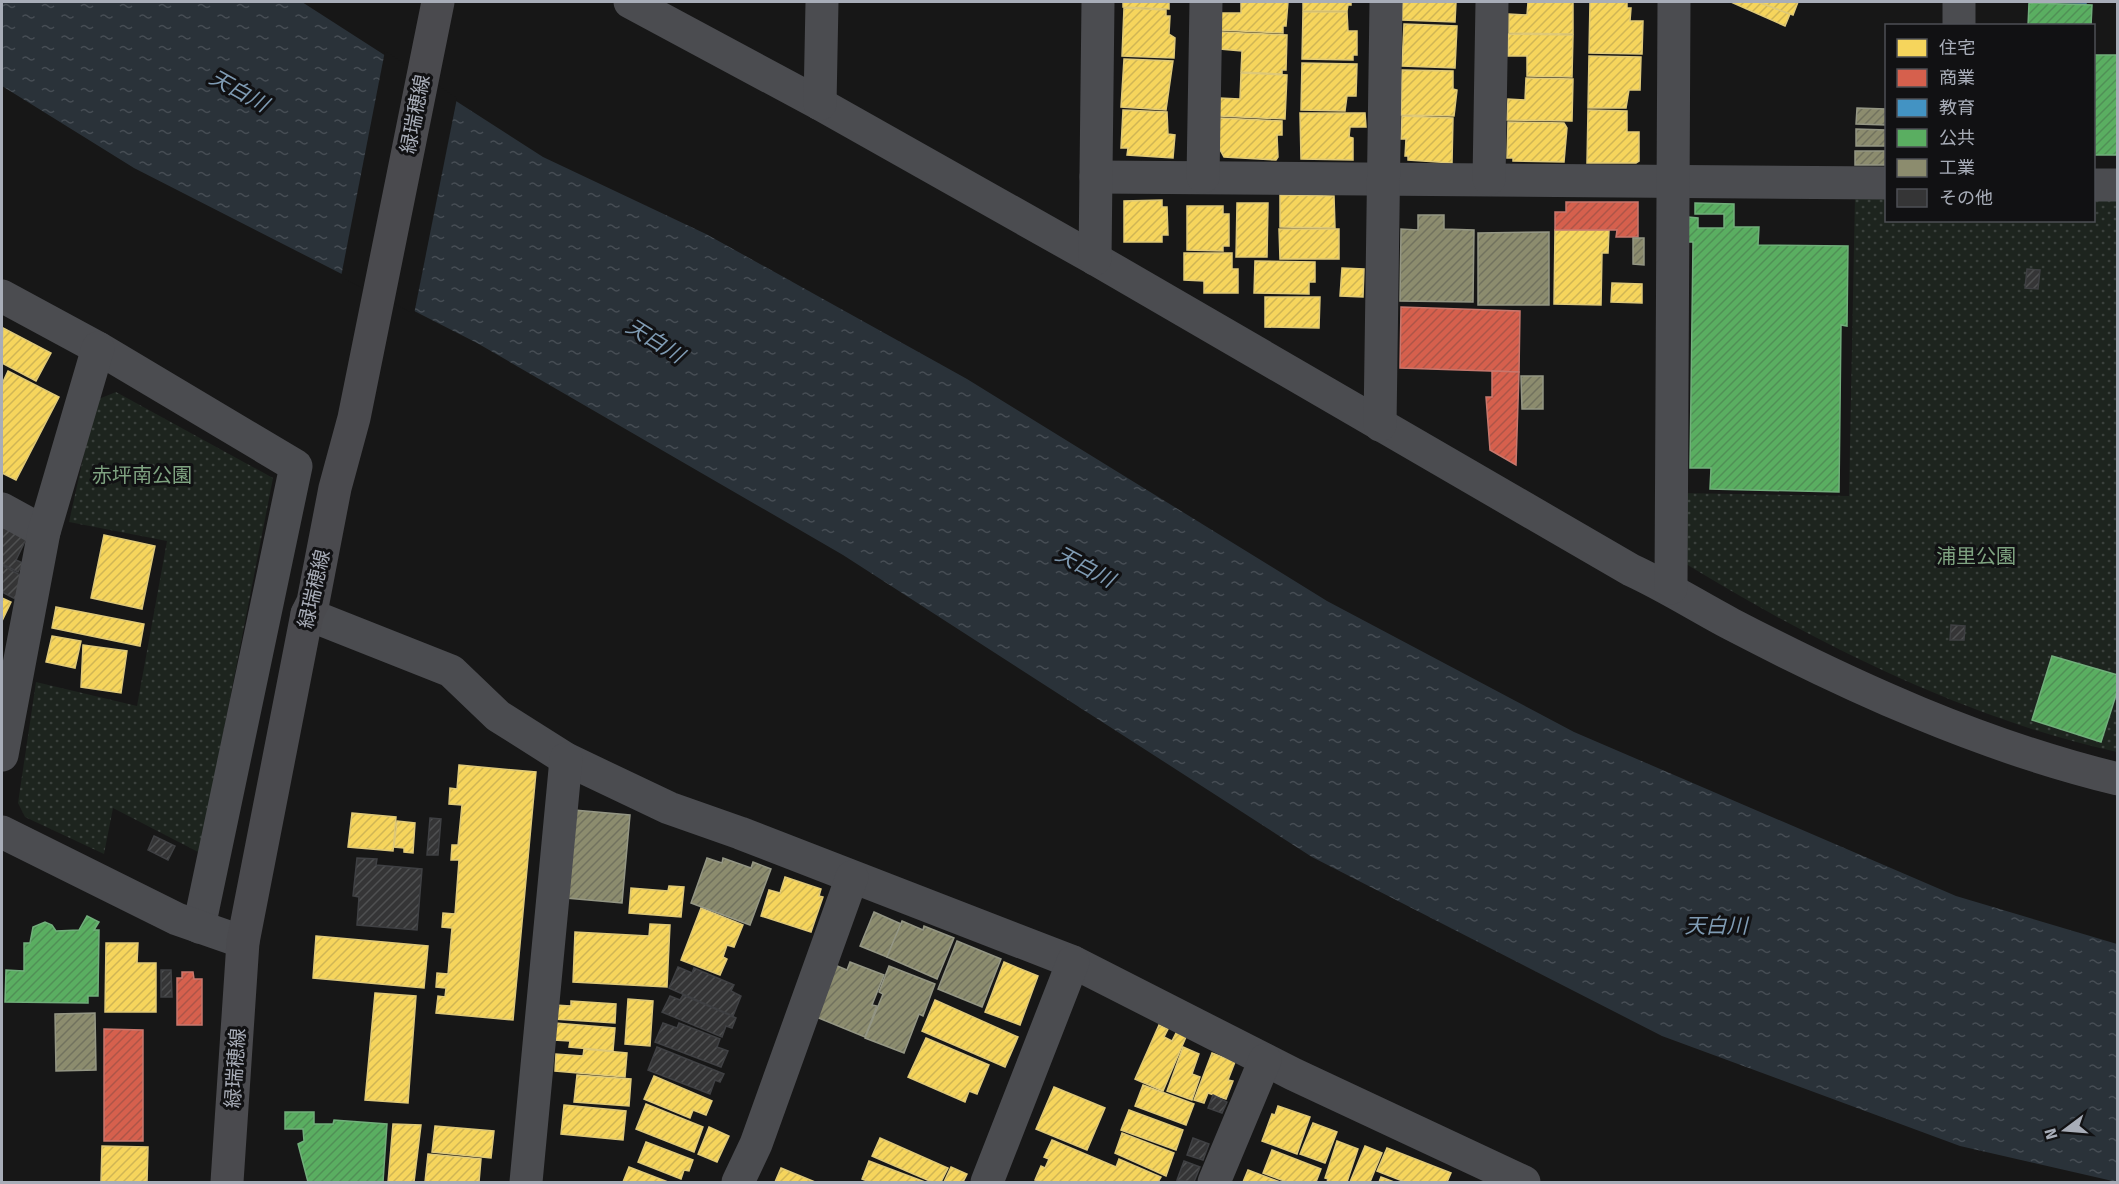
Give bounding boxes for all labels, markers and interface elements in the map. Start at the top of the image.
legend [1885,24,2095,222]
text: 住宅 [1939,37,1975,59]
water label: 天白川 [205,64,275,119]
text: 商業 [1939,67,1975,89]
street label: 緑瑞穂線 [396,72,434,156]
text: 教育 [1939,97,1975,119]
text: 公共 [1939,127,1975,149]
text: 工業 [1939,157,1975,179]
text: その他 [1939,187,1993,209]
water label: 天白川 [621,313,690,370]
park label: 赤坪南公園 [92,463,192,487]
water label: 天白川 [1051,541,1121,594]
park label: 浦里公園 [1936,544,2016,568]
street label: 緑瑞穂線 [293,547,335,631]
water label: 天白川 [1685,913,1749,939]
street label: 緑瑞穂線 [220,1027,250,1109]
north arrow [2035,1100,2095,1160]
text: N [2040,1126,2062,1142]

